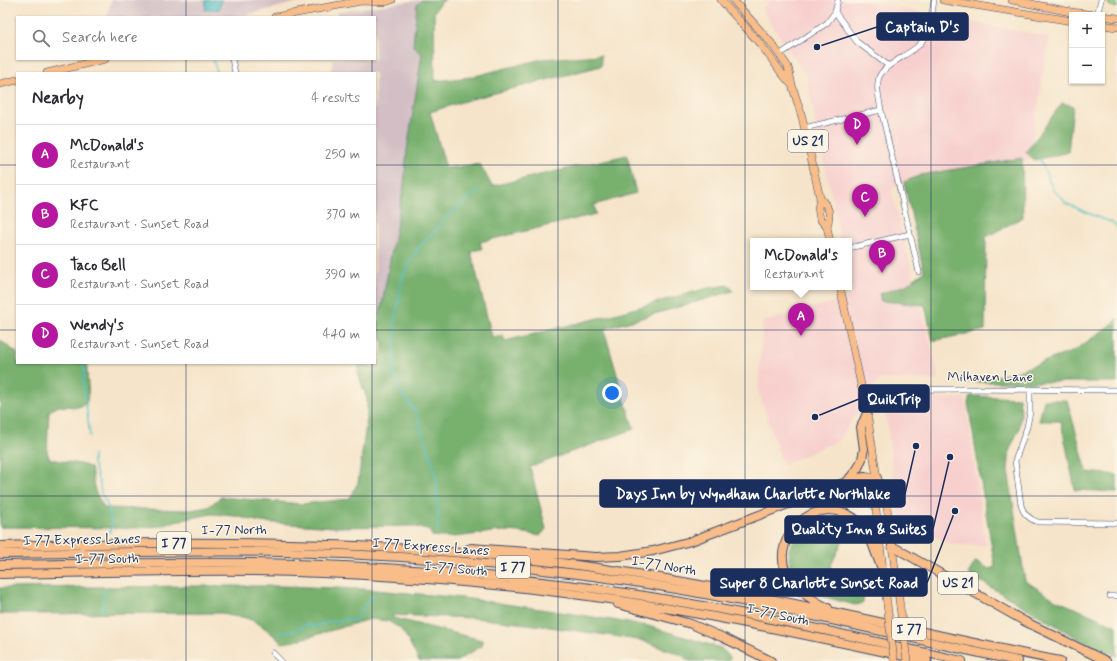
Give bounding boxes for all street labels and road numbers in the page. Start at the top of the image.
road number: US 21 [788,130,828,152]
street label: Milhaven Lane [947,368,1033,386]
street label: I-77 North [201,521,267,539]
street label: I 77 Express Lanes [23,530,141,550]
road number: I 77 [157,532,191,554]
street label: I 77 Express Lanes [372,534,490,560]
street label: I-77 South [75,549,139,569]
street label: I-77 North [630,552,698,580]
road number: I 77 [496,556,530,578]
street label: I-77 South [424,557,489,581]
road number: US 21 [938,572,978,594]
street label: I-77 South [745,600,811,630]
road number: I 77 [892,618,926,640]

